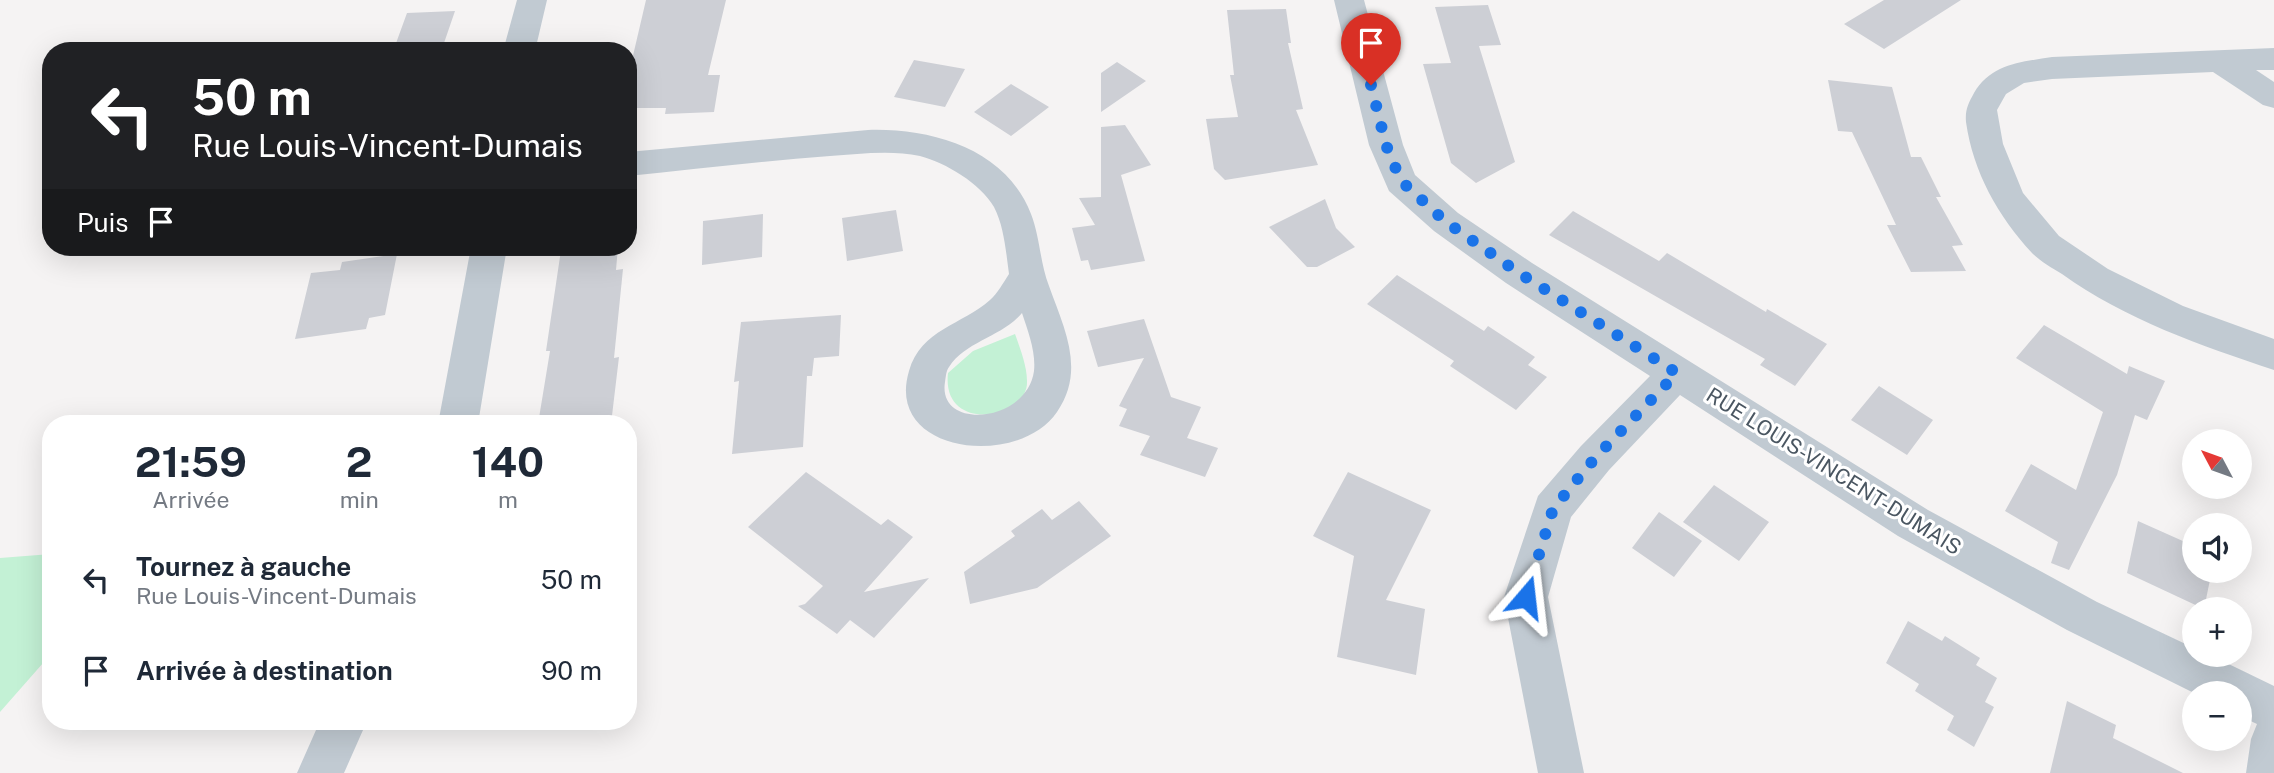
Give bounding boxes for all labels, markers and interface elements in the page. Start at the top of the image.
pin [1341,13,1401,85]
icon: arrive [1352,24,1390,62]
text: 50 m [192,68,312,126]
icon: left [77,70,168,161]
text: Rue Louis-Vincent-Dumais [192,127,583,164]
icon: arrive [142,203,180,241]
text: Puis [77,207,128,238]
street label: RUE LOUIS-VINCENT-DUMAIS [1702,382,1966,560]
north arrow [2182,429,2252,499]
map controls [2182,429,2252,751]
text: 21:59 [135,437,247,486]
text: 2 [346,437,373,486]
text: 140 [472,437,544,486]
text: Arrivée [152,486,230,513]
text: min [340,486,379,513]
text: m [498,486,518,513]
button: sound [2182,513,2252,583]
text: Tournez à gauche [136,551,351,582]
position arrow [1489,560,1563,634]
icon: left [77,561,115,599]
text: 50 m [541,564,602,595]
text: Rue Louis-Vincent-Dumais [136,582,417,609]
button: + [2182,597,2252,667]
icon: arrive [77,652,115,690]
text: Arrivée à destination [136,655,393,686]
text: 90 m [541,655,602,686]
button: − [2182,681,2252,751]

